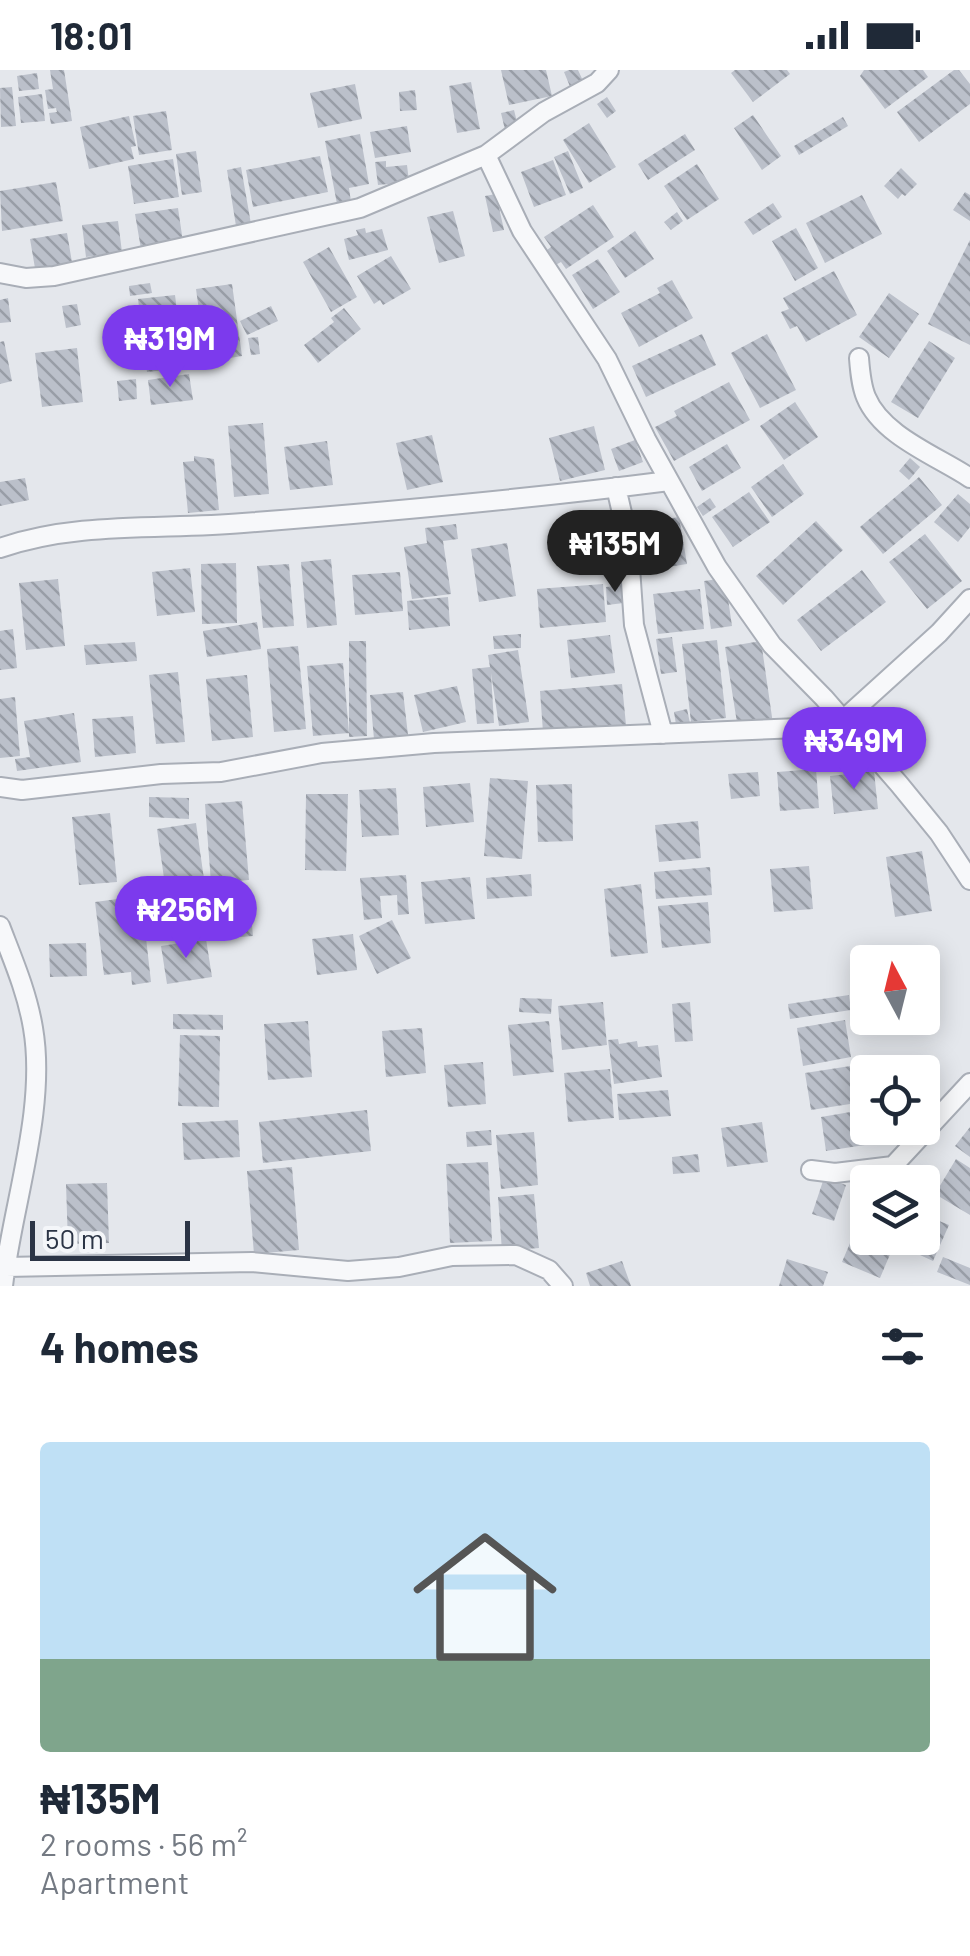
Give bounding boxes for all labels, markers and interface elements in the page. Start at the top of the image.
text: 18:01 [50,12,133,58]
pin: ₦319M [100,305,240,390]
text: ₦319M [124,318,216,356]
pin: ₦135M [545,510,685,595]
text: ₦135M [569,523,661,561]
pin: ₦349M [784,707,924,792]
text: ₦349M [804,720,904,758]
pin: ₦256M [116,876,256,961]
text: ₦256M [137,889,235,927]
north arrow [850,945,940,1035]
map controls [850,945,940,1255]
button: locate [850,1055,940,1145]
button: layers [850,1165,940,1255]
scale bar [30,1216,190,1260]
text: 50 m [45,1221,104,1255]
icon: filters [875,1319,930,1374]
text: 4 homes [40,1321,199,1371]
icon: home [395,1507,575,1687]
text: ₦135M [40,1772,161,1822]
text: 2 rooms · 56 m² [40,1824,248,1862]
text: Apartment [40,1862,189,1900]

